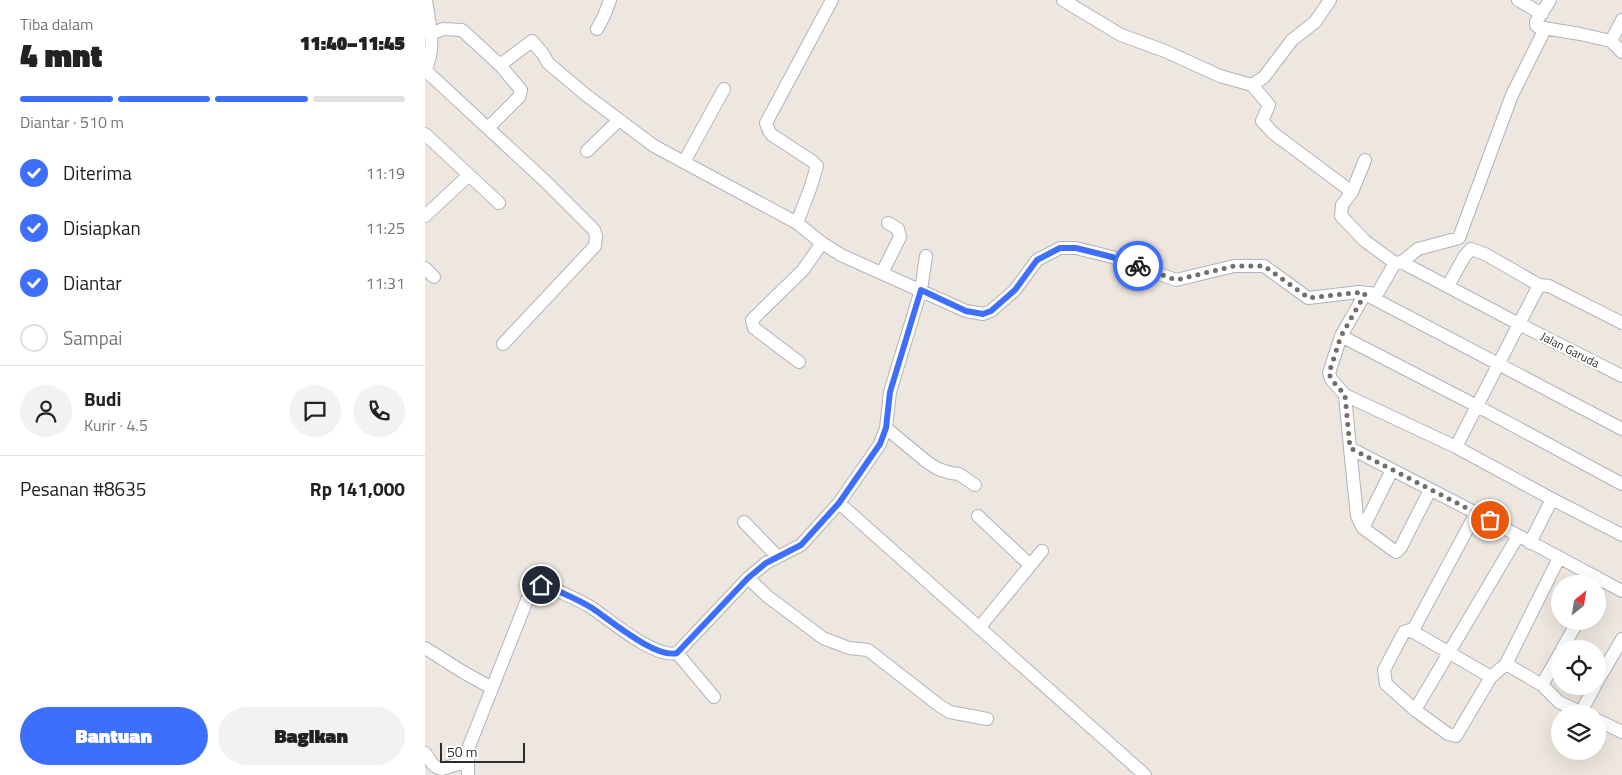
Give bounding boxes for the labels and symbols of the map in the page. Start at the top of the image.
courier [1113,241,1163,291]
street label: Jalan Garuda [1538,327,1603,372]
pin [1469,499,1511,541]
pin [520,564,562,606]
north arrow [1551,575,1606,630]
scale bar [440,740,525,763]

